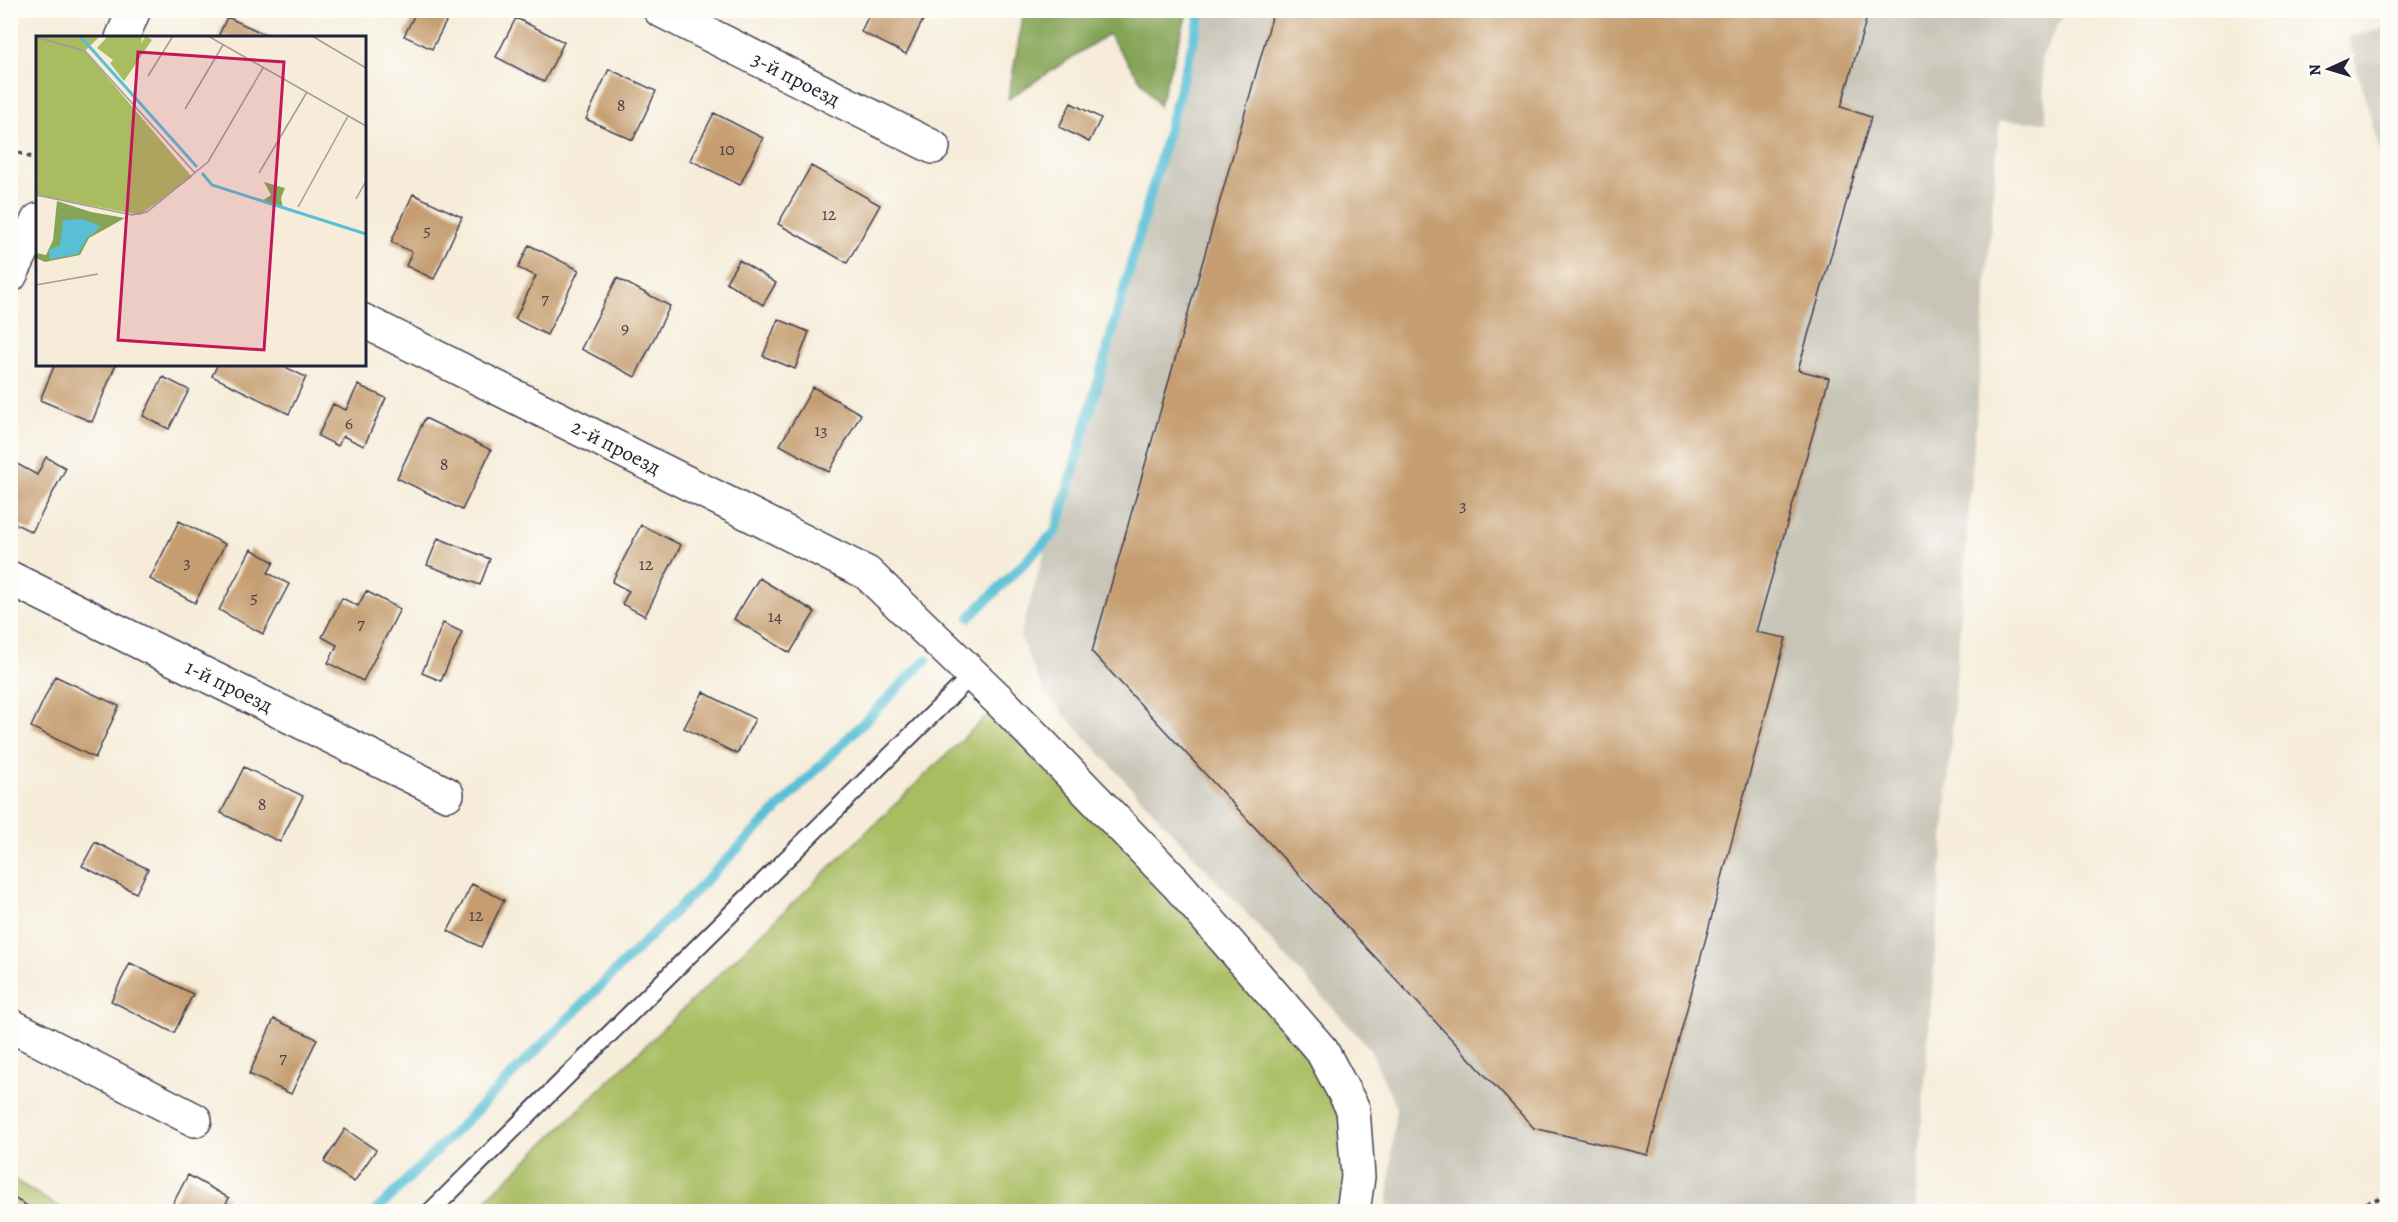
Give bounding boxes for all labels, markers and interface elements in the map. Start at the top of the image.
inset map [36,36,366,366]
north arrow [2299,39,2359,99]
street label: 3-й проезд [747,45,845,113]
text: N [2304,63,2326,77]
house number: 8 [617,93,625,117]
house number: 10 [719,137,735,161]
house number: 12 [822,202,837,226]
house number: 5 [423,218,431,242]
house number: 7 [541,286,549,310]
house number: 9 [621,316,629,340]
house number: 6 [345,411,353,435]
street label: 2-й проезд [566,413,666,481]
house number: 13 [814,418,828,442]
house number: 8 [440,452,448,476]
house number: 3 [1459,493,1467,517]
house number: 3 [183,550,191,574]
house number: 12 [639,552,654,576]
house number: 5 [250,585,258,609]
house number: 14 [768,604,782,628]
house number: 7 [357,611,365,635]
street label: 1-й проезд [181,653,277,719]
house number: 8 [258,792,266,816]
house number: 12 [469,903,484,927]
house number: 7 [279,1045,287,1069]

